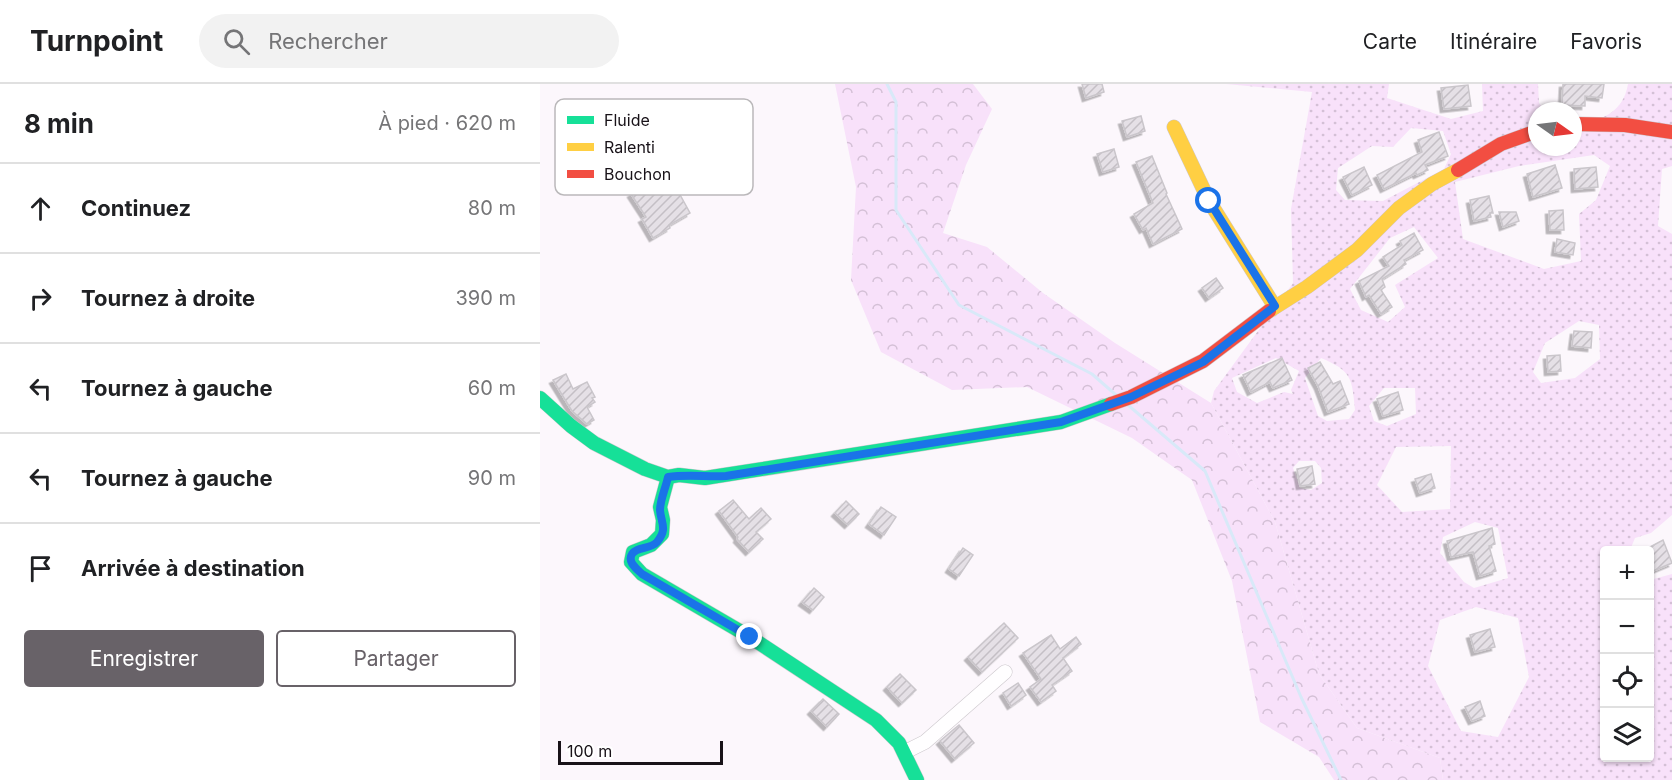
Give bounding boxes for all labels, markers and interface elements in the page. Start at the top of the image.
search box [199,14,619,68]
text: Turnpoint [30,24,163,58]
icon: search [220,25,253,58]
text: Rechercher [268,28,388,54]
text: Carte [1363,29,1417,54]
text: Itinéraire [1450,29,1537,54]
text: Favoris [1570,29,1642,54]
legend [555,99,753,195]
north arrow [1528,102,1582,156]
text: 8 min [24,108,94,139]
text: Fluide [604,110,650,130]
text: À pied · 620 m [378,111,516,135]
text: Ralenti [604,137,655,157]
text: Bouchon [604,164,671,184]
route start [1195,187,1221,213]
icon: ahead [24,192,57,225]
text: Continuez [81,195,191,221]
text: 80 m [468,196,516,220]
icon: right [24,282,57,315]
text: Tournez à droite [81,285,255,311]
text: 390 m [455,286,516,310]
icon: left [24,372,57,405]
text: Tournez à gauche [81,375,273,401]
text: 60 m [468,376,516,400]
icon: left [24,462,57,495]
text: Tournez à gauche [81,465,273,491]
text: 90 m [468,466,516,490]
map controls [1600,546,1654,762]
button: + [1600,546,1654,600]
icon: arrive [24,552,57,585]
text: Arrivée à destination [81,555,305,581]
button: − [1600,600,1654,654]
route end [736,623,762,649]
button: Enregistrer [24,630,264,687]
button: Partager [276,630,516,687]
button: locate [1600,654,1654,708]
button: layers [1600,708,1654,762]
scale bar [558,738,723,766]
text: 100 m [567,741,612,761]

